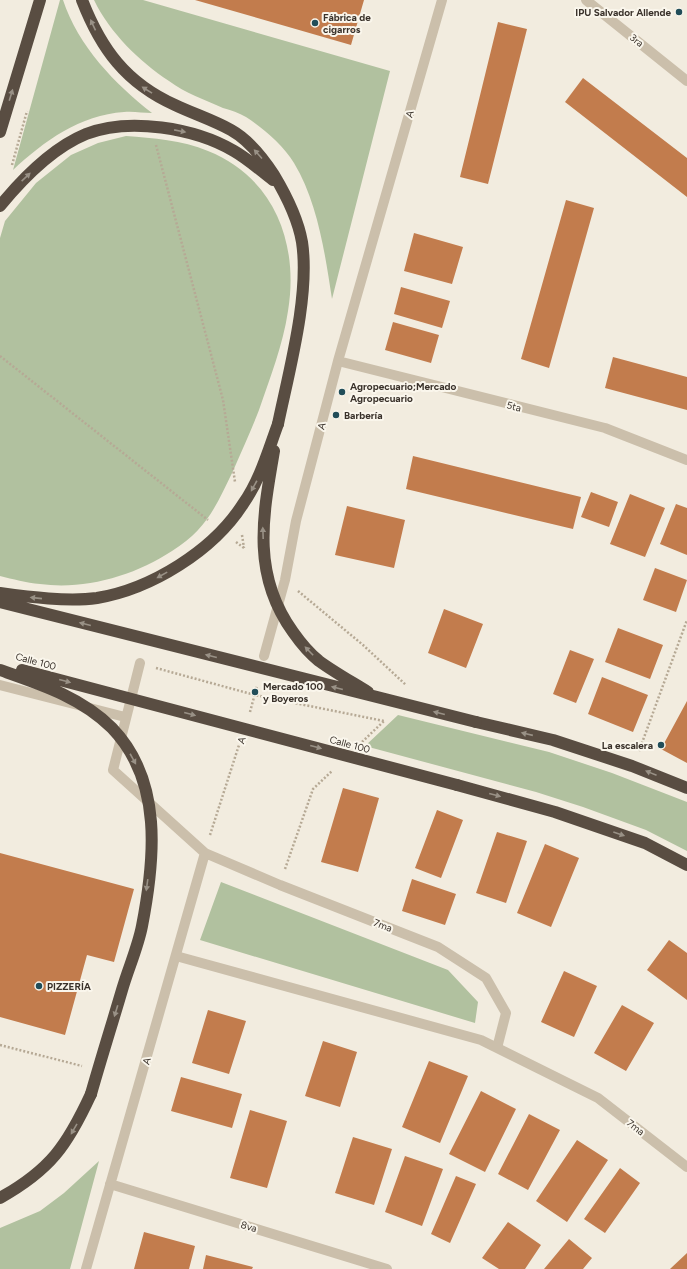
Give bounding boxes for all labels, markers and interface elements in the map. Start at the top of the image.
place label: IPU Salvador Allende [575,6,671,19]
marker: IPU Salvador Allende [674,7,684,17]
place label: Fábrica de cigarros [323,11,371,36]
marker: Fábrica de cigarros [310,18,320,28]
one-way arrow [90,19,96,31]
street label: 3ra [627,31,646,50]
one-way arrow [141,86,153,93]
one-way arrow [8,88,14,100]
street label: A [402,109,417,119]
one-way arrow [174,129,186,135]
one-way arrow [254,149,263,159]
one-way arrow [21,172,31,182]
place label: Agropecuario;Mercado Agropecuario [350,380,457,405]
marker: Agropecuario;Mercado Agropecuario [337,387,347,397]
street label: 5ta [505,398,523,415]
place label: Barbería [344,409,382,422]
marker: Barbería [331,410,341,420]
street label: A [314,421,329,431]
one-way arrow [250,480,257,492]
one-way arrow [260,527,267,539]
one-way arrow [156,571,167,578]
one-way arrow [30,594,42,601]
one-way arrow [79,621,91,627]
one-way arrow [304,646,314,656]
street label: Calle 100 [14,650,58,673]
one-way arrow [205,652,218,658]
one-way arrow [59,678,71,684]
place label: Mercado 100 y Boyeros [263,680,324,705]
one-way arrow [331,684,344,690]
marker: Mercado 100 y Boyeros [250,687,260,697]
one-way arrow [432,709,445,715]
one-way arrow [185,711,197,717]
one-way arrow [521,731,533,737]
street label: Calle 100 [328,733,372,756]
street label: A [234,735,249,745]
place label: La escalera [602,739,653,752]
marker: La escalera [656,740,666,750]
one-way arrow [310,745,322,751]
one-way arrow [130,753,137,765]
one-way arrow [644,770,656,776]
one-way arrow [489,792,501,798]
one-way arrow [613,831,625,837]
one-way arrow [144,879,150,891]
street label: 7ma [372,916,394,935]
place label: PIZZERÍA [47,980,92,993]
marker: PIZZERÍA [34,981,44,991]
one-way arrow [113,1005,119,1017]
street label: A [139,1056,154,1066]
street label: 7ma [624,1116,647,1138]
one-way arrow [71,1123,78,1135]
street label: 8va [239,1218,259,1235]

